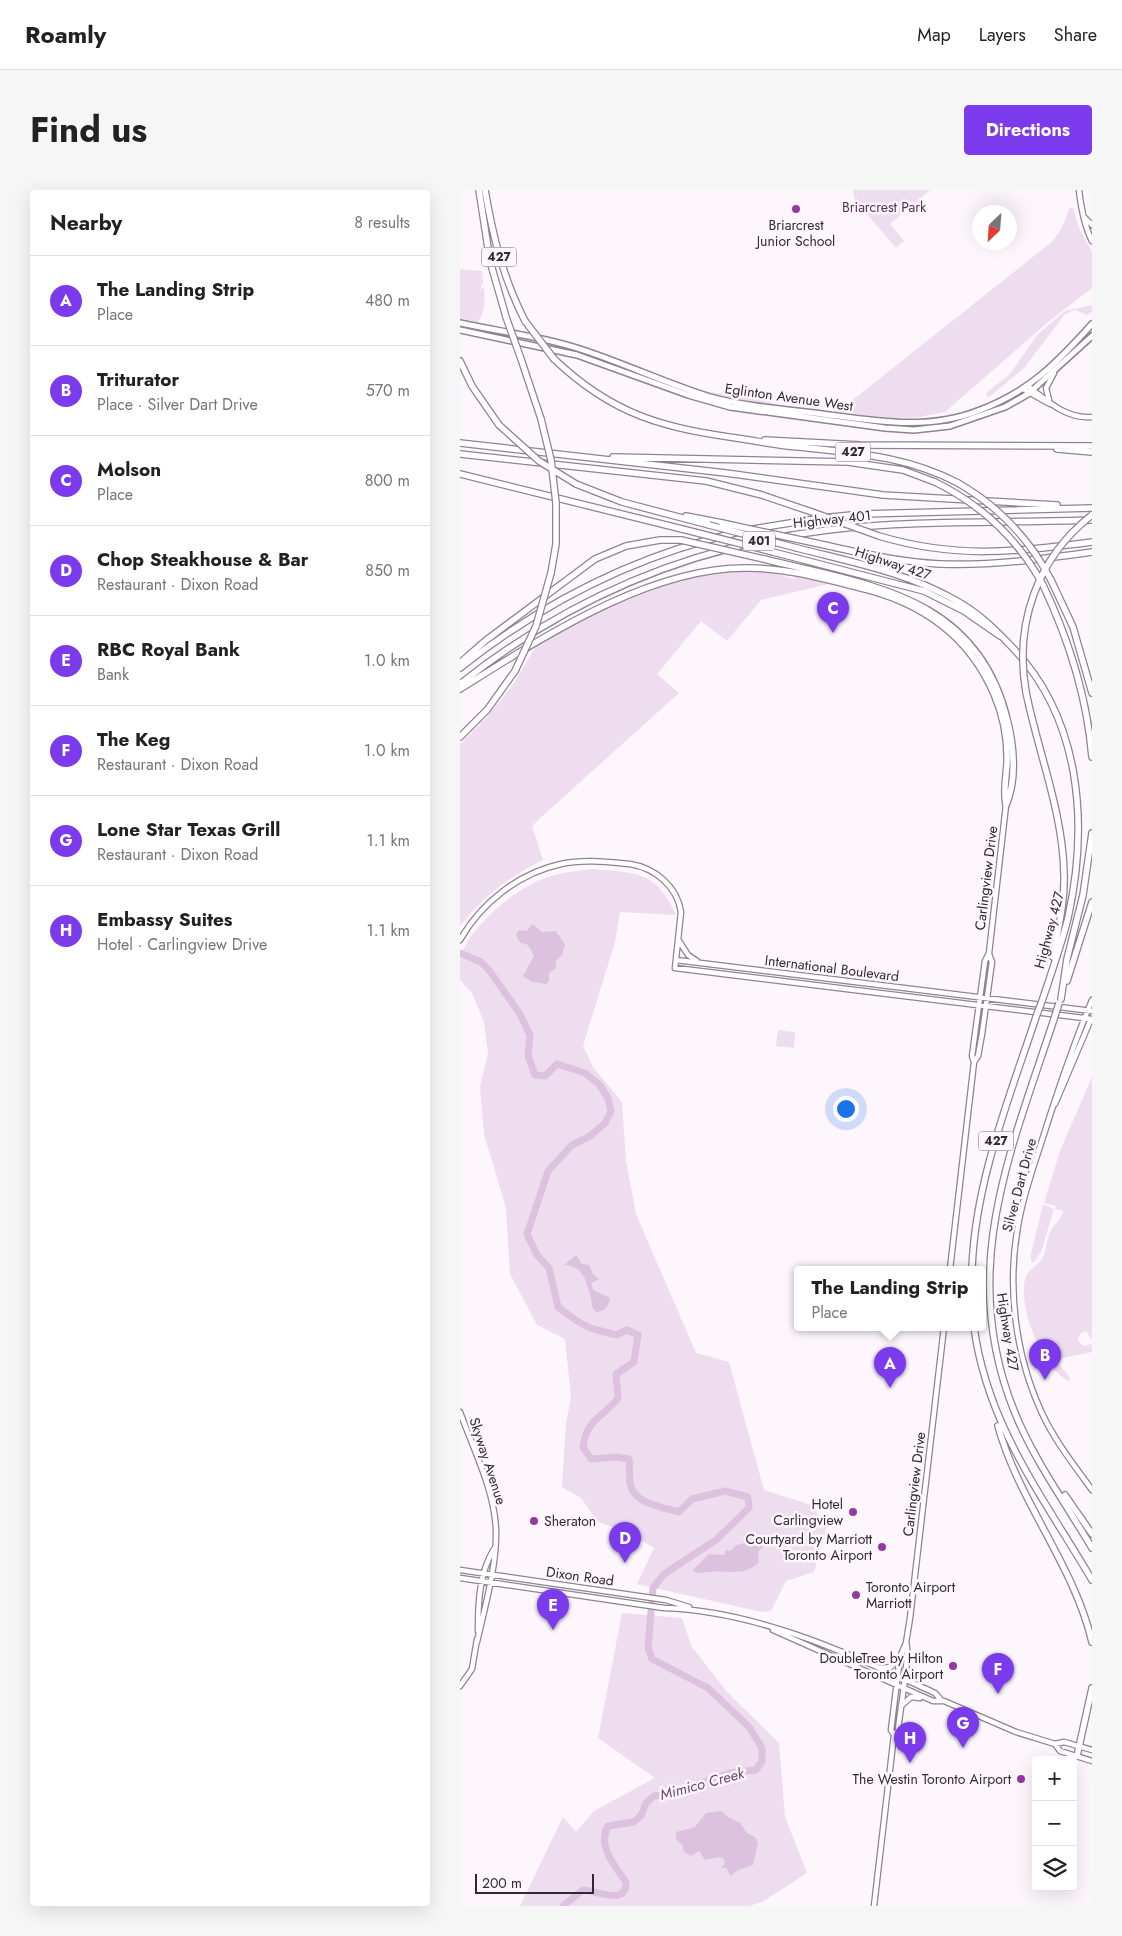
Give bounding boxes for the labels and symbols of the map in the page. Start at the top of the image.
park label: Briarcrest Park [842,197,927,217]
marker: Briarcrest Junior School [790,203,802,215]
north arrow [972,205,1017,250]
place label: Briarcrest Junior School [755,215,835,251]
road number: 427 [482,248,516,266]
street label: Eglinton Avenue West [724,378,855,416]
road number: 427 [836,442,870,462]
street label: Highway 401 [792,505,872,533]
road number: 401 [743,532,775,551]
street label: Highway 427 [852,541,934,585]
pin: C [817,592,849,633]
street label: Carlingview Drive [970,825,1002,931]
street label: Highway 427 [1029,889,1069,971]
street label: International Boulevard [764,950,900,986]
your location [833,1096,859,1122]
road number: 427 [978,1131,1014,1150]
street label: Silver Dart Drive [997,1136,1041,1234]
street label: Highway 427 [992,1291,1024,1373]
pin: B [1029,1339,1061,1380]
pin: A [874,1347,906,1388]
street label: Skyway Avenue [464,1415,512,1507]
street label: Carlingview Drive [898,1431,930,1537]
place label: Hotel Carlingview [773,1494,843,1530]
marker: Hotel Carlingview [847,1506,859,1518]
place label: Sheraton [544,1511,596,1531]
marker: Sheraton [528,1515,540,1527]
pin: D [609,1522,641,1563]
place label: Courtyard by Marriott Toronto Airport [746,1529,873,1565]
marker: Courtyard by Marriott Toronto Airport [876,1541,888,1553]
street label: Dixon Road [545,1561,615,1591]
place label: Toronto Airport Marriott [866,1577,956,1613]
pin: E [537,1589,569,1630]
marker: Toronto Airport Marriott [850,1589,862,1601]
place label: DoubleTree by Hilton Toronto Airport [820,1648,944,1684]
pin: F [982,1653,1014,1694]
marker: DoubleTree by Hilton Toronto Airport [947,1660,959,1672]
pin: G [947,1707,979,1748]
pin: H [894,1722,926,1763]
water label: Mimico Creek [657,1762,747,1806]
place label: The Westin Toronto Airport [853,1769,1012,1789]
marker: The Westin Toronto Airport [1015,1773,1027,1785]
scale bar [475,1871,594,1894]

